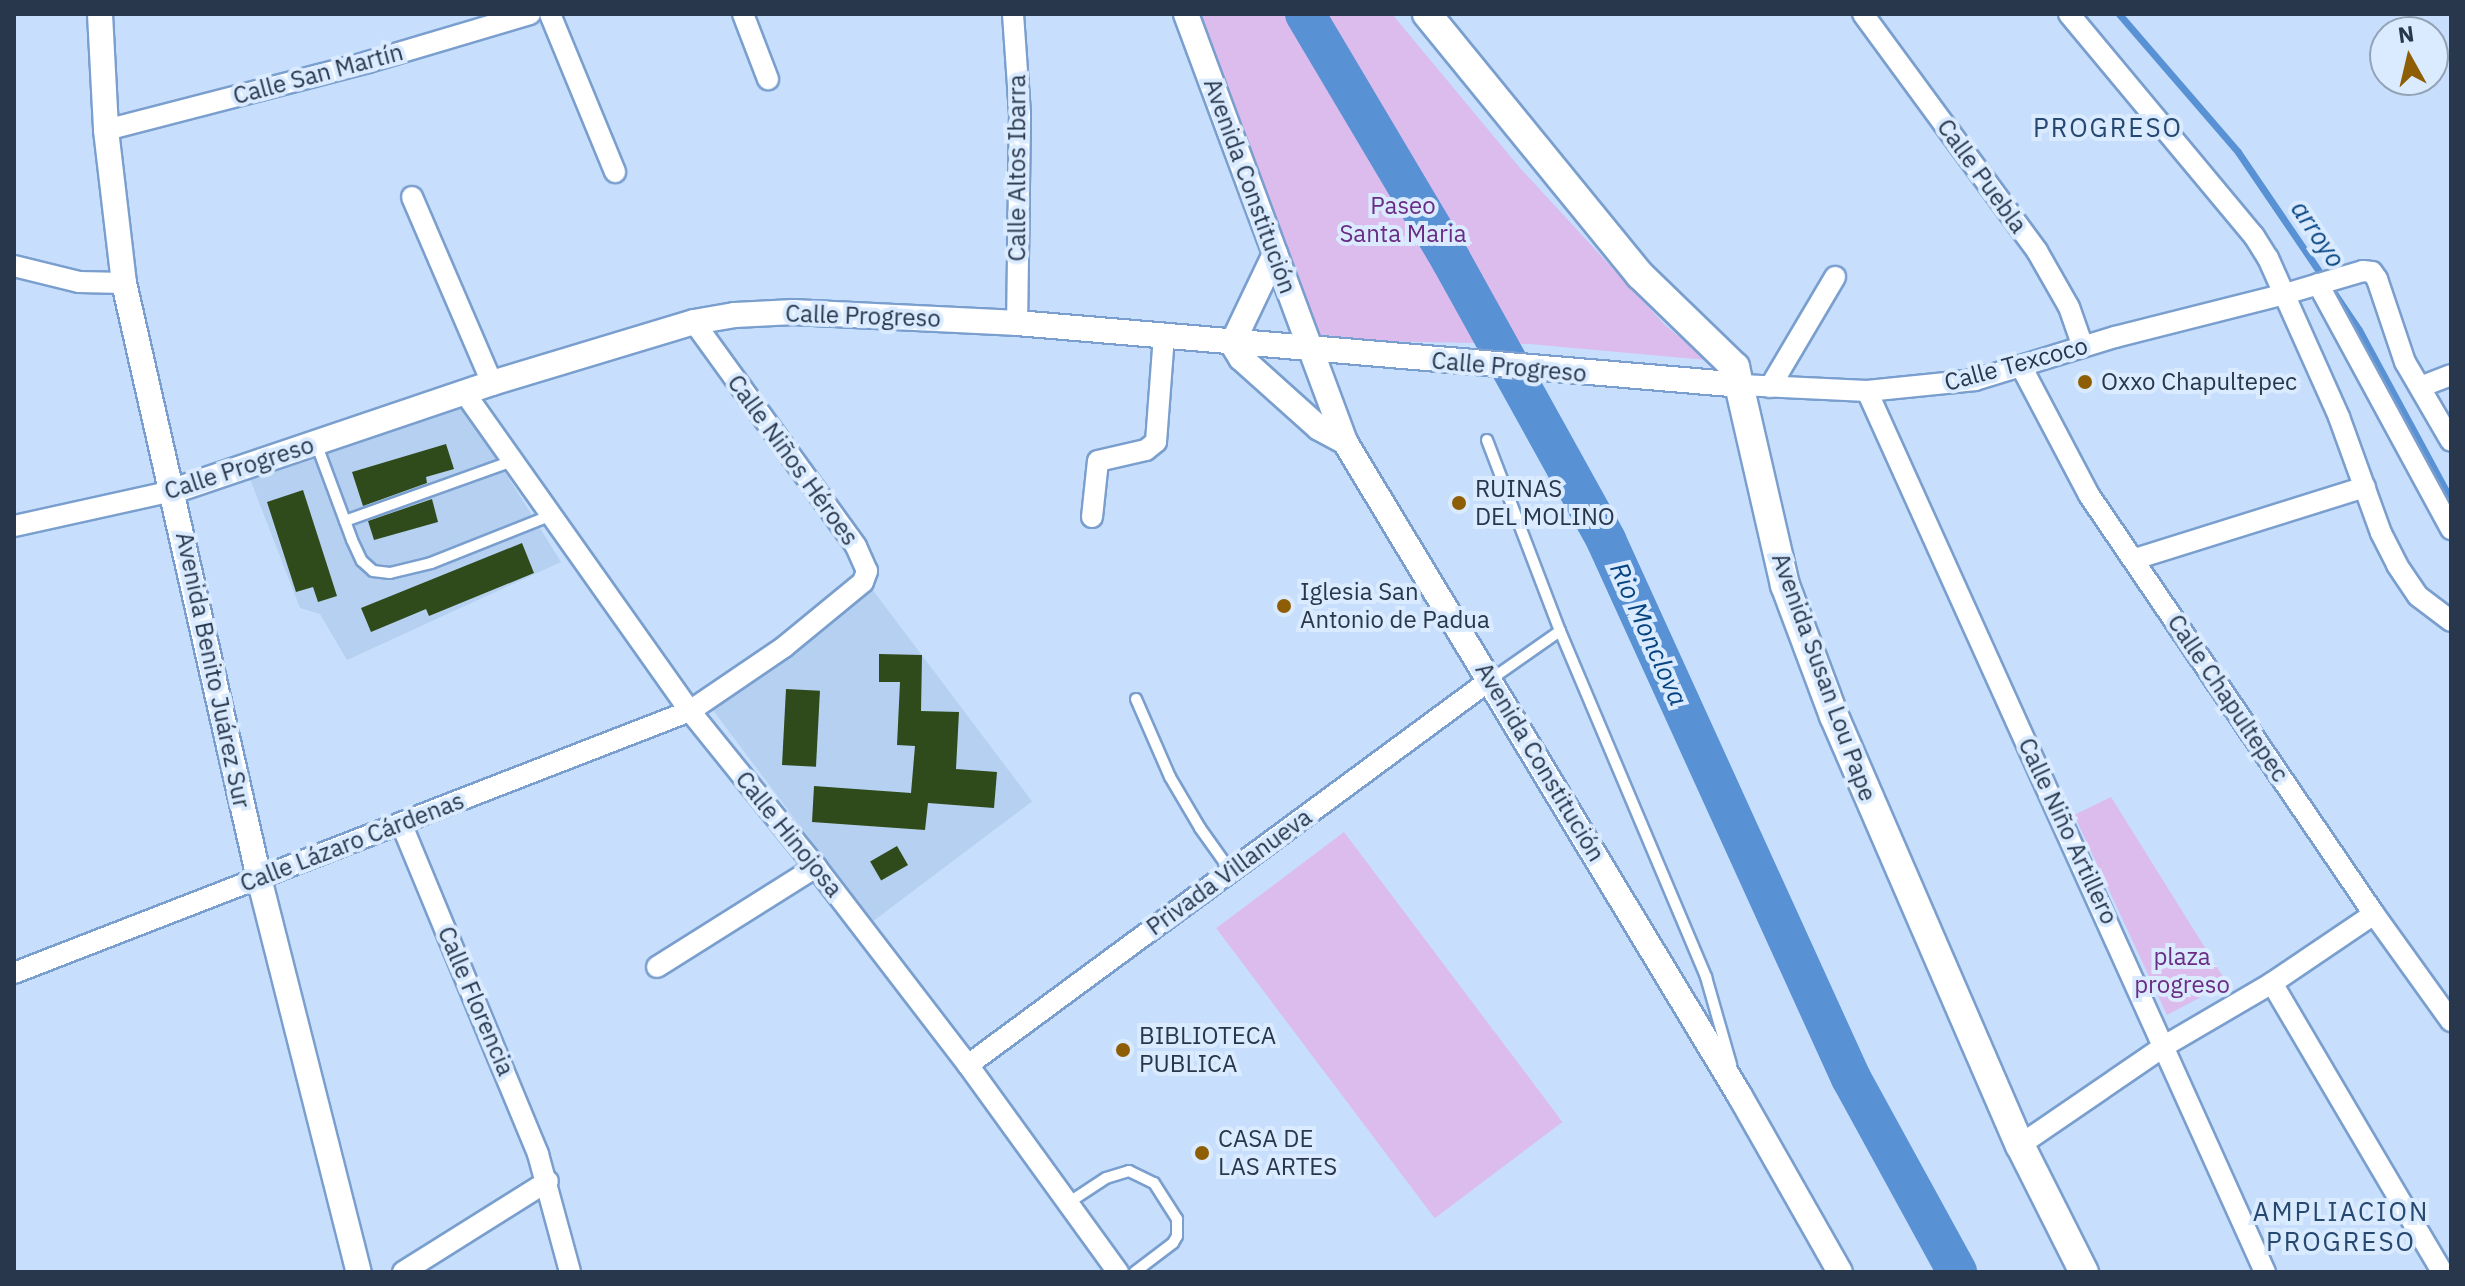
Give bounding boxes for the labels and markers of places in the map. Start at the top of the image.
place label: Oxxo Chapultepec [2101,368,2297,396]
marker: Oxxo Chapultepec [2076,373,2094,391]
place label: RUINAS DEL MOLINO [1475,475,1615,531]
marker: RUINAS DEL MOLINO [1450,494,1468,512]
place label: Iglesia San Antonio de Padua [1300,578,1490,634]
marker: Iglesia San Antonio de Padua [1275,597,1293,615]
place label: BIBLIOTECA PUBLICA [1139,1022,1276,1078]
marker: BIBLIOTECA PUBLICA [1114,1041,1132,1059]
place label: CASA DE LAS ARTES [1218,1125,1337,1181]
marker: CASA DE LAS ARTES [1193,1144,1211,1162]

